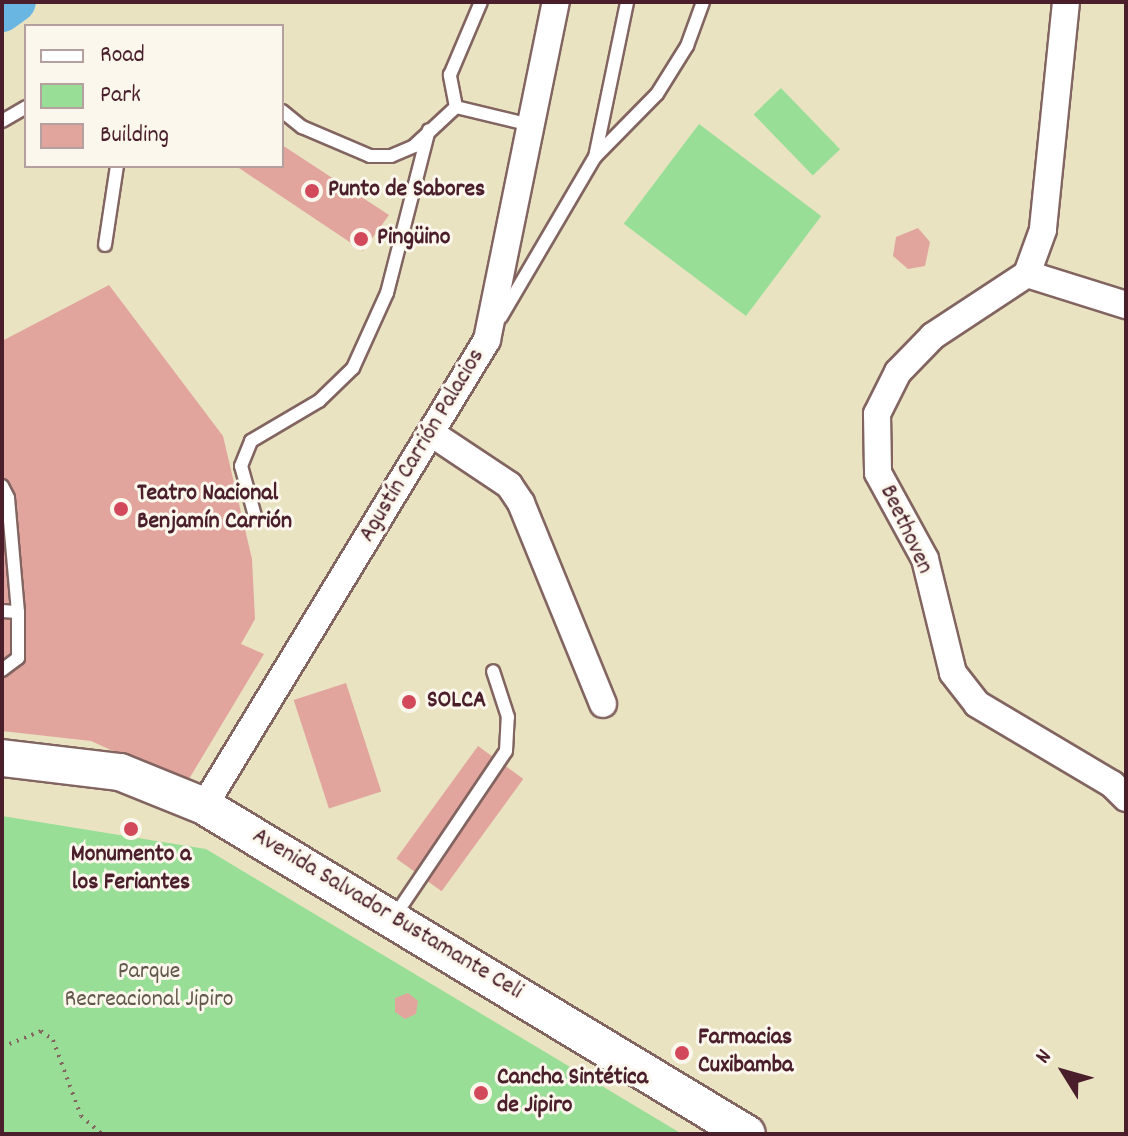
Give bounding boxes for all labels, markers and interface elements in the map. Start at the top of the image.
legend [24,24,284,168]
text: Road [100,39,145,73]
text: Park [100,79,141,113]
text: Building [100,119,169,153]
place label: Punto de Sabores [328,177,485,205]
marker: Punto de Sabores [303,182,321,200]
place label: Pingüino [377,225,450,253]
marker: Pingüino [352,230,370,248]
street label: Agustín Carrión Palacios [354,344,492,548]
place label: Teatro Nacional Benjamín Carrión [137,481,292,537]
street label: Beethoven [872,481,938,579]
marker: Teatro Nacional Benjamín Carrión [112,500,130,518]
place label: SOLCA [427,688,486,716]
marker: SOLCA [398,691,420,713]
marker: Monumento a los Feriantes [122,820,140,838]
street label: Avenida Salvador Bustamante Celi [247,823,527,1007]
place label: Monumento a los Feriantes [71,842,191,898]
park label: Parque Recreacional Jipiro [64,959,234,1015]
place label: Farmacias Cuxibamba [698,1025,793,1081]
north arrow [1024,1032,1104,1112]
marker: Farmacias Cuxibamba [673,1044,691,1062]
text: N [1029,1044,1060,1071]
place label: Cancha Sintética de Jipiro [497,1065,648,1121]
marker: Cancha Sintética de Jipiro [472,1084,490,1102]

